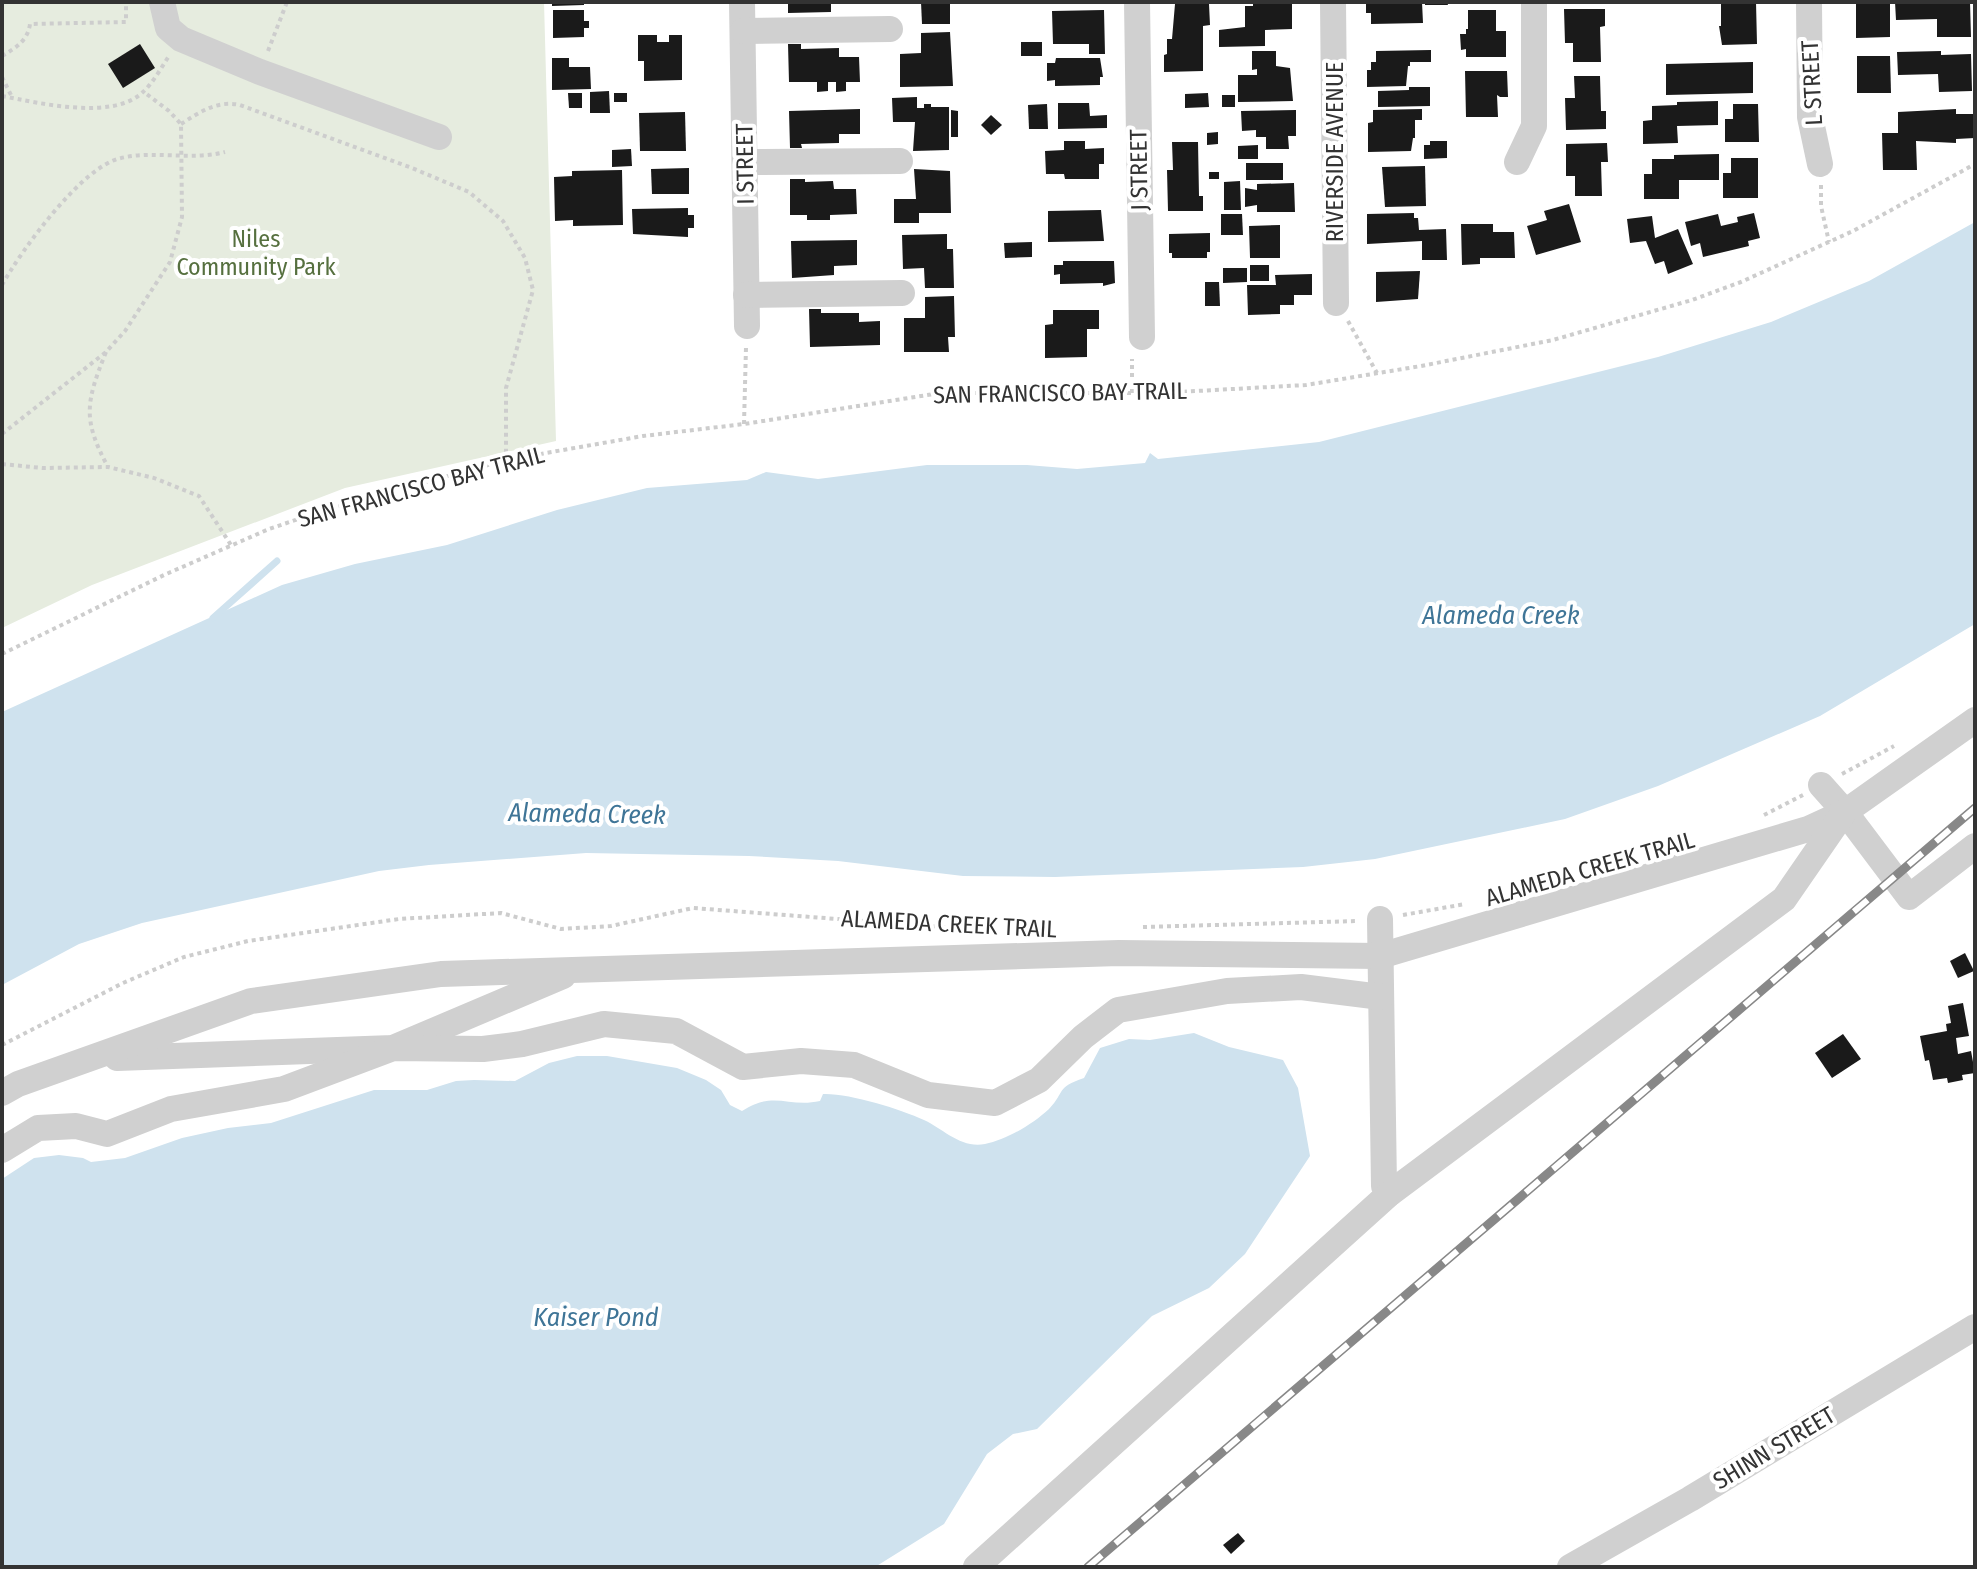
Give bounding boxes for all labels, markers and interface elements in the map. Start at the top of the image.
street label: L STREET [1796,40,1828,126]
street label: RIVERSIDE AVENUE [1321,62,1349,242]
street label: I STREET [730,123,760,205]
street label: J STREET [1124,129,1154,211]
park label: Niles Community Park [176,225,336,281]
street label: SAN FRANCISCO BAY TRAIL [933,377,1188,409]
street label: SAN FRANCISCO BAY TRAIL [295,441,548,533]
water label: Alameda Creek [1421,600,1580,631]
water label: Alameda Creek [507,797,666,831]
street label: ALAMEDA CREEK TRAIL [1482,826,1698,912]
street label: ALAMEDA CREEK TRAIL [840,904,1058,944]
water label: Kaiser Pond [533,1302,659,1333]
street label: SHINN STREET [1708,1401,1840,1495]

